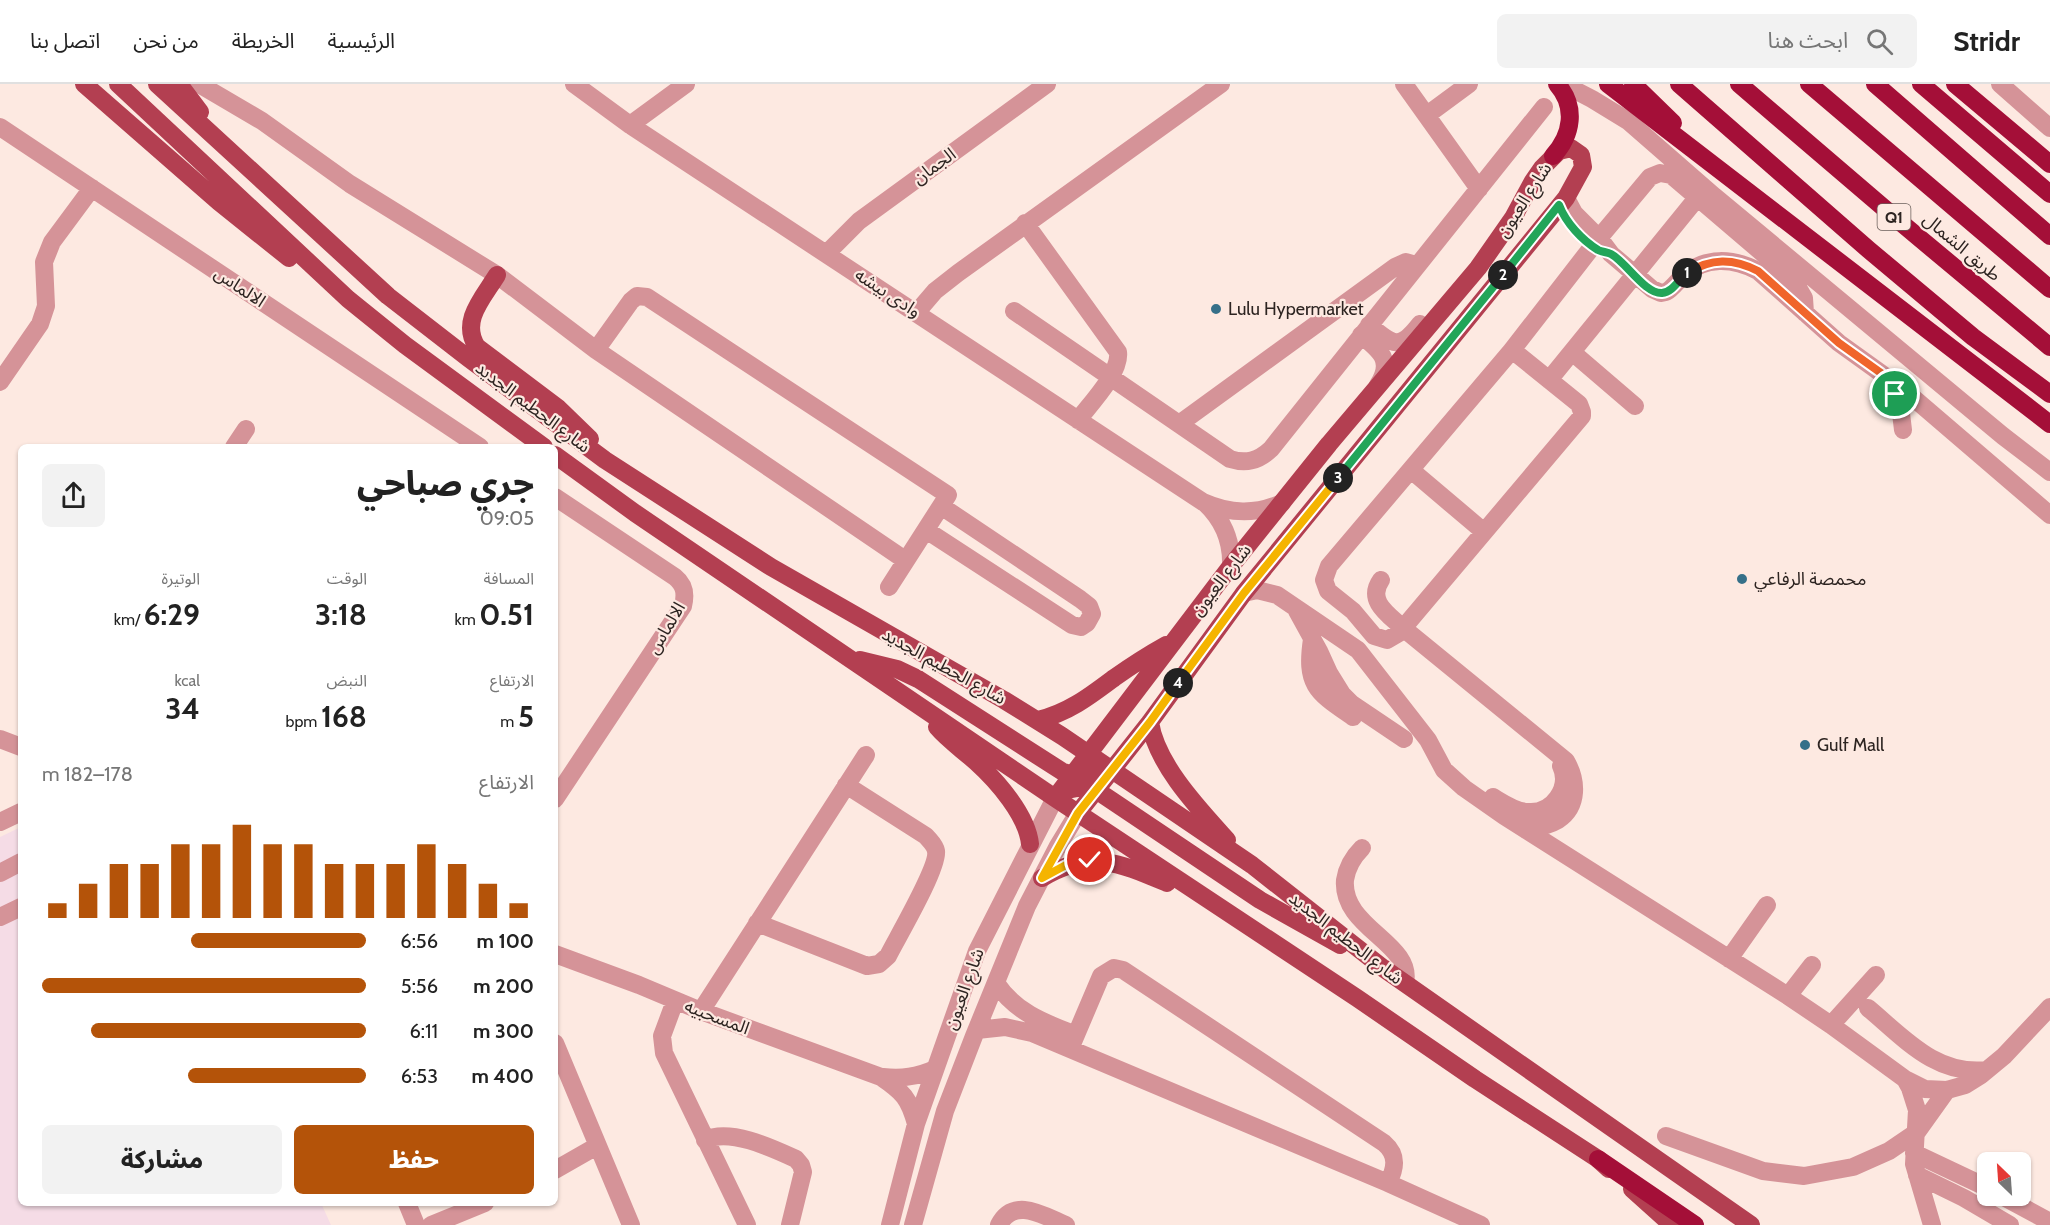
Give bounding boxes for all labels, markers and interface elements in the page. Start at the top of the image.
search box [1497,14,1917,68]
text: Stridr [1953,24,2020,58]
icon: search [1863,25,1896,58]
text: ابحث هنا [1768,27,1848,54]
text: اتصل بنا [30,28,100,53]
text: من نحن [133,28,199,53]
text: الخريطة [232,28,295,53]
text: الرئيسية [328,28,395,53]
street label: الجمان [908,143,960,189]
street label: شارع العيون [1492,158,1559,243]
road number: Q1 [1878,204,1910,230]
street label: طريق الشمال [1918,208,2006,286]
pin: 1 [1672,258,1702,288]
pin: 2 [1488,260,1518,290]
street label: الالماس [210,262,270,312]
text: 1 [1684,263,1690,282]
street label: وادى بيشه [851,264,925,322]
text: 2 [1499,265,1507,284]
place label: Lulu Hypermarket [1228,298,1364,320]
marker: Lulu Hypermarket [1209,302,1223,316]
street label: شارع الحطيم الجديد [469,357,595,460]
pin [1869,368,1920,419]
icon: arrive [1878,377,1911,410]
text: جري صباحي [357,463,534,503]
pin: 3 [1323,463,1353,493]
button: share [42,464,105,527]
text: 3 [1334,468,1342,487]
text: 09:05 [480,506,534,530]
street label: شارع العيون [1186,540,1258,622]
place label: محمصة الرفاعي [1754,568,1866,592]
text: الوتيرة [162,569,200,588]
text: الوقت [327,569,367,588]
text: المسافة [484,569,534,588]
marker: محمصة الرفاعي [1735,572,1749,586]
text: 6:29 [144,596,200,633]
text: 3:18 [315,596,367,633]
text: 0.51 [479,596,534,633]
street label: الالماس [642,598,690,658]
text: /km [114,610,144,629]
text: km [454,610,479,629]
street label: شارع الحطيم الجديد [877,623,1010,712]
pin: 4 [1163,668,1193,698]
text: kcal [174,671,200,690]
text: النبض [326,671,367,690]
text: الارتفاع [490,671,534,690]
text: 4 [1173,673,1183,692]
text: 34 [165,690,200,727]
text: 168 [321,698,367,735]
text: 5 [518,698,534,735]
text: bpm [286,712,321,731]
text: m [500,712,518,731]
place label: Gulf Mall [1817,734,1885,756]
marker: Gulf Mall [1798,738,1812,752]
text: 178–182 m [42,762,133,786]
text: الارتفاع [479,770,534,794]
pin [1064,834,1115,885]
icon: check [1073,843,1106,876]
street label: شارع الحطيم الجديد [1283,887,1407,992]
text: 6:56 [400,929,438,953]
text: 100 m [476,929,534,953]
street label: شارع العيون [939,945,992,1034]
text: 5:56 [401,974,438,998]
text: 200 m [473,974,534,998]
street label: المسحبيه [681,995,753,1039]
text: 6:11 [409,1019,438,1043]
text: 300 m [473,1019,534,1043]
text: 6:53 [401,1064,438,1088]
text: 400 m [471,1064,534,1088]
button: مشاركة [42,1125,282,1194]
button: حفظ [294,1125,534,1194]
north arrow [1977,1152,2031,1206]
map controls [1977,1152,2031,1206]

